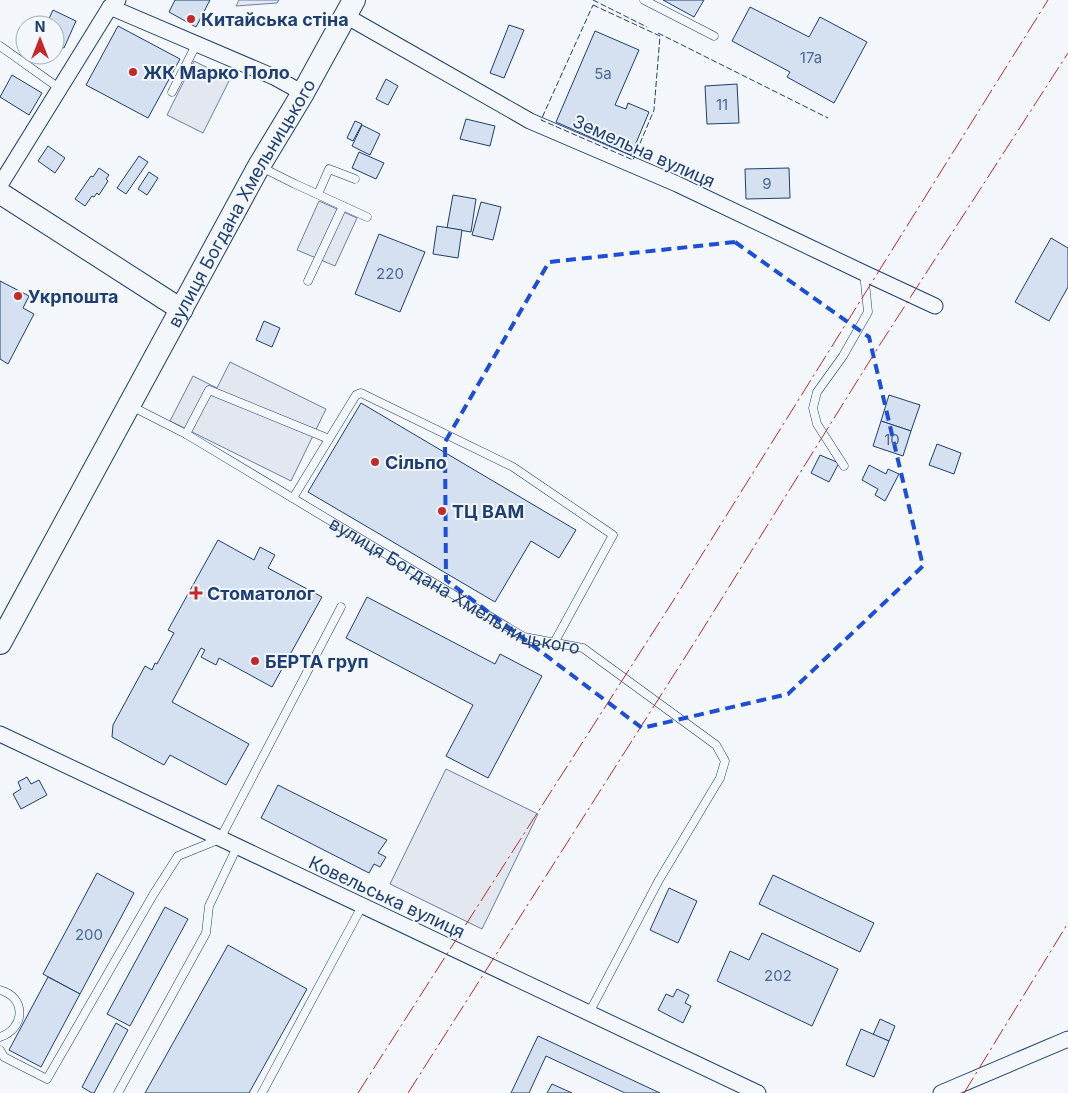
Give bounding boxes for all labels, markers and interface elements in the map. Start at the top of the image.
place label: Китайська стіна [201,9,349,30]
marker: Китайська стіна [185,13,197,25]
north arrow [15,15,65,65]
text: N [35,18,45,35]
house number: 17а [800,48,822,67]
place label: ЖК Марко Поло [143,62,290,83]
house number: 5а [594,64,612,83]
marker: ЖК Марко Поло [127,66,139,78]
street label: вулиця Богдана Хмельницького [163,75,319,331]
house number: 11 [716,95,728,114]
street label: Земельна вулиця [570,110,718,192]
house number: 9 [762,174,772,193]
house number: 220 [376,264,404,283]
place label: Укрпошта [28,286,119,307]
marker: Укрпошта [12,290,24,302]
house number: 10 [884,430,900,449]
place label: Сільпо [385,452,447,473]
marker: Сільпо [369,456,381,468]
place label: ТЦ ВАМ [452,501,524,522]
marker: ТЦ ВАМ [436,505,448,517]
street label: вулиця Богдана Хмельницького [326,512,582,658]
place label: Стоматолог [207,583,315,604]
marker: Стоматолог [189,586,203,600]
place label: БЕРТА груп [265,651,369,672]
marker: БЕРТА груп [249,655,261,667]
street label: Ковельська вулиця [306,852,468,942]
house number: 200 [75,925,103,944]
house number: 202 [764,966,792,985]

